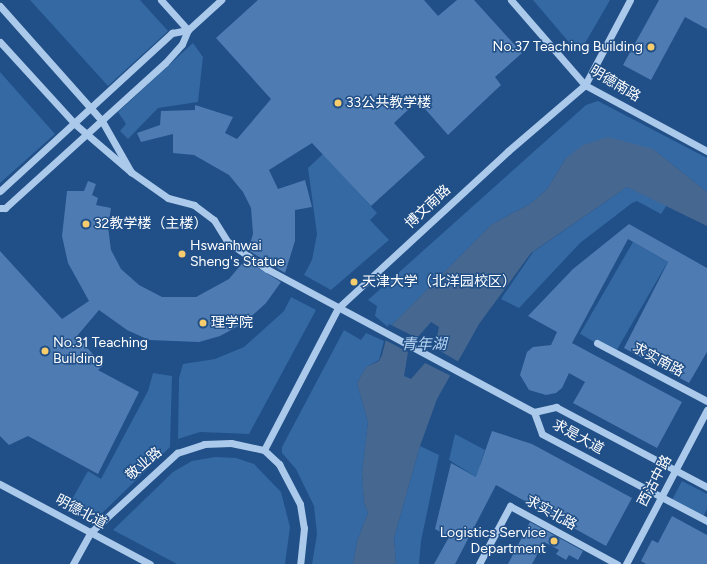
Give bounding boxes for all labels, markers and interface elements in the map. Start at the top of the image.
place label: No.37 Teaching Building [493,39,643,55]
marker: No.37 Teaching Building [646,42,656,52]
street label: 明德南路 [587,62,643,106]
place label: 33公共教学楼 [346,95,431,111]
marker: 33公共教学楼 [333,98,343,108]
street label: 博文南路 [402,182,454,232]
place label: 32教学楼（主楼） [94,216,207,232]
marker: 32教学楼（主楼） [81,219,91,229]
place label: Hswanhwai Sheng's Statue [190,238,285,270]
marker: Hswanhwai Sheng's Statue [177,249,187,259]
place label: 天津大学（北洋园校区） [362,274,516,290]
marker: 天津大学（北洋园校区） [349,277,359,287]
place label: 理学院 [211,315,253,331]
marker: 理学院 [198,318,208,328]
place label: No.31 Teaching Building [53,335,148,368]
water label: 青年湖 [402,336,446,354]
street label: 求实南路 [629,339,687,381]
marker: No.31 Teaching Building [40,346,50,356]
street label: 求是大道 [549,416,607,458]
street label: 敬业路 [123,444,165,484]
street label: 西沽中路 [634,452,676,510]
street label: 明德北道 [52,491,110,533]
street label: 求实北路 [522,492,580,534]
place label: Logistics Service Department [440,525,546,558]
marker: Logistics Service Department [549,536,559,546]

